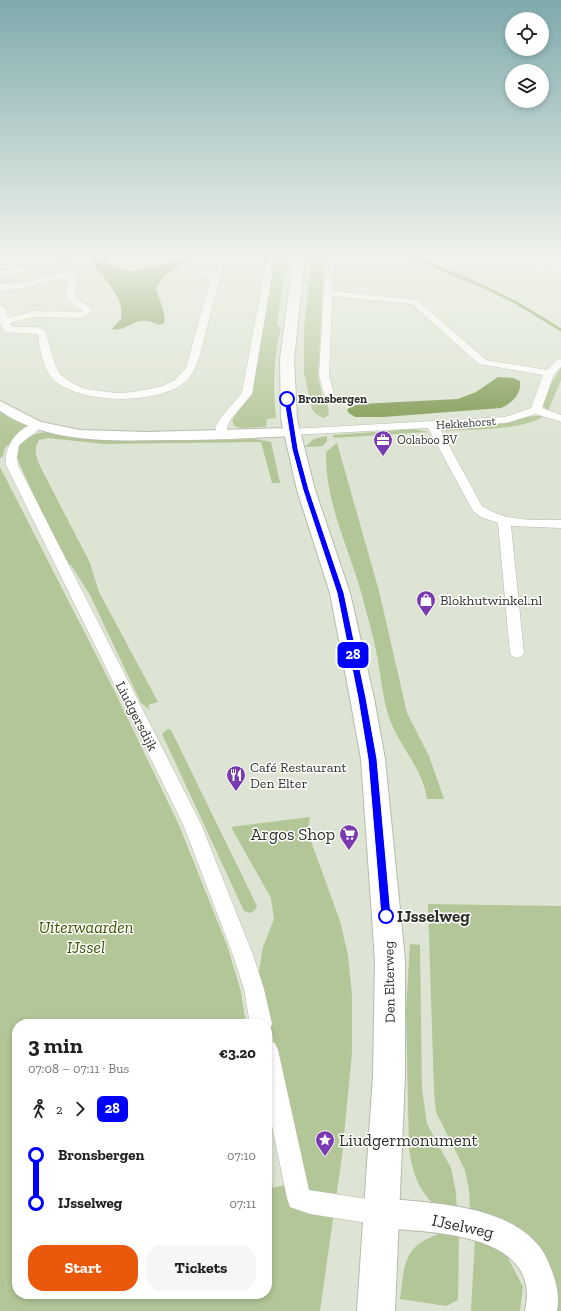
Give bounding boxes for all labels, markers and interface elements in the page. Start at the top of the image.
map controls [505,12,549,108]
button: locate [505,12,549,56]
button: layers [505,64,549,108]
marker: Bronsbergen [279,391,295,407]
place label: Bronsbergen [298,392,367,406]
street label: Hekkehorst [436,414,497,432]
office icon: Oolaboo BV [372,429,394,457]
place label: Oolaboo BV [397,433,457,447]
shop icon: Blokhutwinkel.nl [415,589,437,617]
place label: Blokhutwinkel.nl [440,592,542,609]
line badge: 28 [335,642,371,668]
text: 28 [345,646,361,663]
street label: Liudgersdijk [112,679,162,754]
place label: Café Restaurant Den Elter [250,759,348,792]
restaurant icon: Café Restaurant Den Elter [225,764,247,792]
supermarket icon: Argos Shop [338,823,360,851]
place label: Argos Shop [251,824,335,844]
place label: IJsselweg [397,906,470,926]
marker: IJsselweg [378,908,394,924]
park label: Uiterwaarden IJssel [38,917,134,957]
street label: Den Elterweg [380,940,399,1023]
text: 3 min [28,1032,83,1059]
text: €3.20 [219,1044,256,1062]
text: 07:08 – 07:11 · Bus [28,1061,129,1076]
icon: walk [28,1098,50,1120]
icon: forward [69,1098,91,1120]
text: 28 [105,1100,120,1117]
text: 2 [56,1102,63,1117]
place icon: Liudgermonument [314,1129,336,1157]
place label: Liudgermonument [339,1130,478,1150]
text: Bronsbergen [58,1146,144,1164]
text: 07:10 [227,1148,256,1163]
text: IJsselweg [58,1194,122,1212]
text: 07:11 [229,1196,256,1211]
street label: IJselweg [430,1210,496,1242]
button: Start [28,1245,138,1291]
button: Tickets [146,1245,256,1291]

